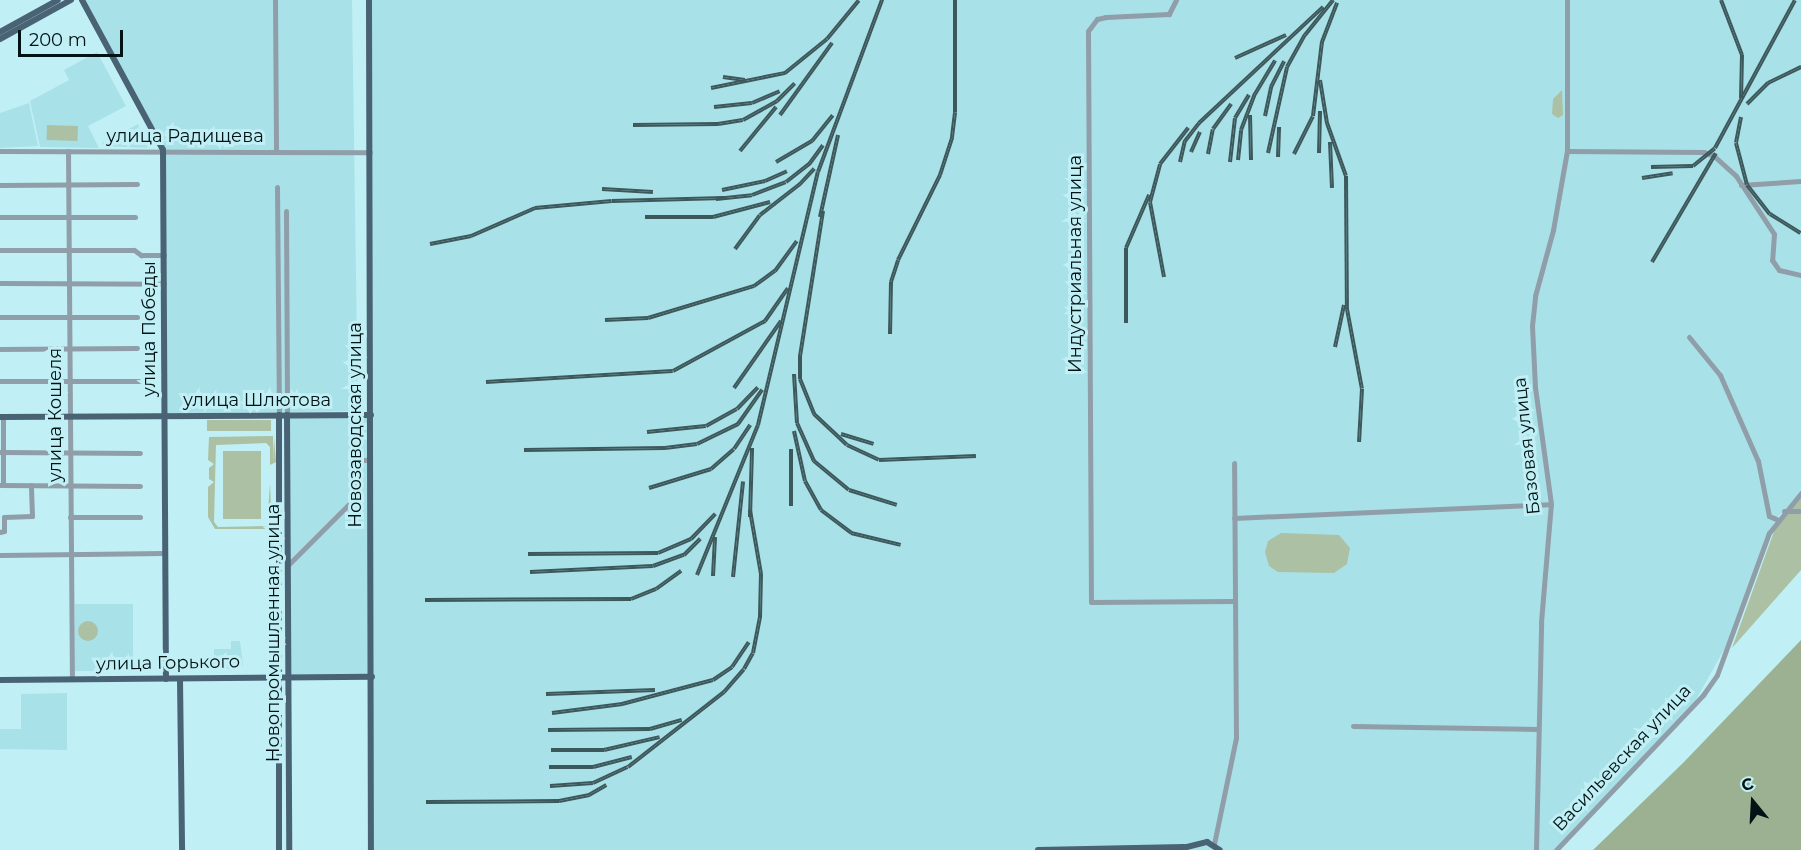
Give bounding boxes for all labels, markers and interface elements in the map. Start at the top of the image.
scale bar [21,18,126,56]
text: 200 m [29,29,87,51]
street label: улица Радищева [106,125,264,147]
street label: Индустриальная улица [1064,155,1086,373]
street label: улица Победы [138,261,160,397]
street label: Новозаводская улица [344,322,366,528]
street label: улица Кошеля [44,348,66,482]
street label: Базовая улица [1509,376,1545,516]
street label: улица Шлютова [183,389,331,411]
street label: Новопромышленная улица [262,504,284,762]
street label: улица Горького [96,651,240,675]
street label: Васильевская улица [1548,680,1696,836]
north arrow [1723,772,1783,832]
text: С [1739,774,1756,795]

